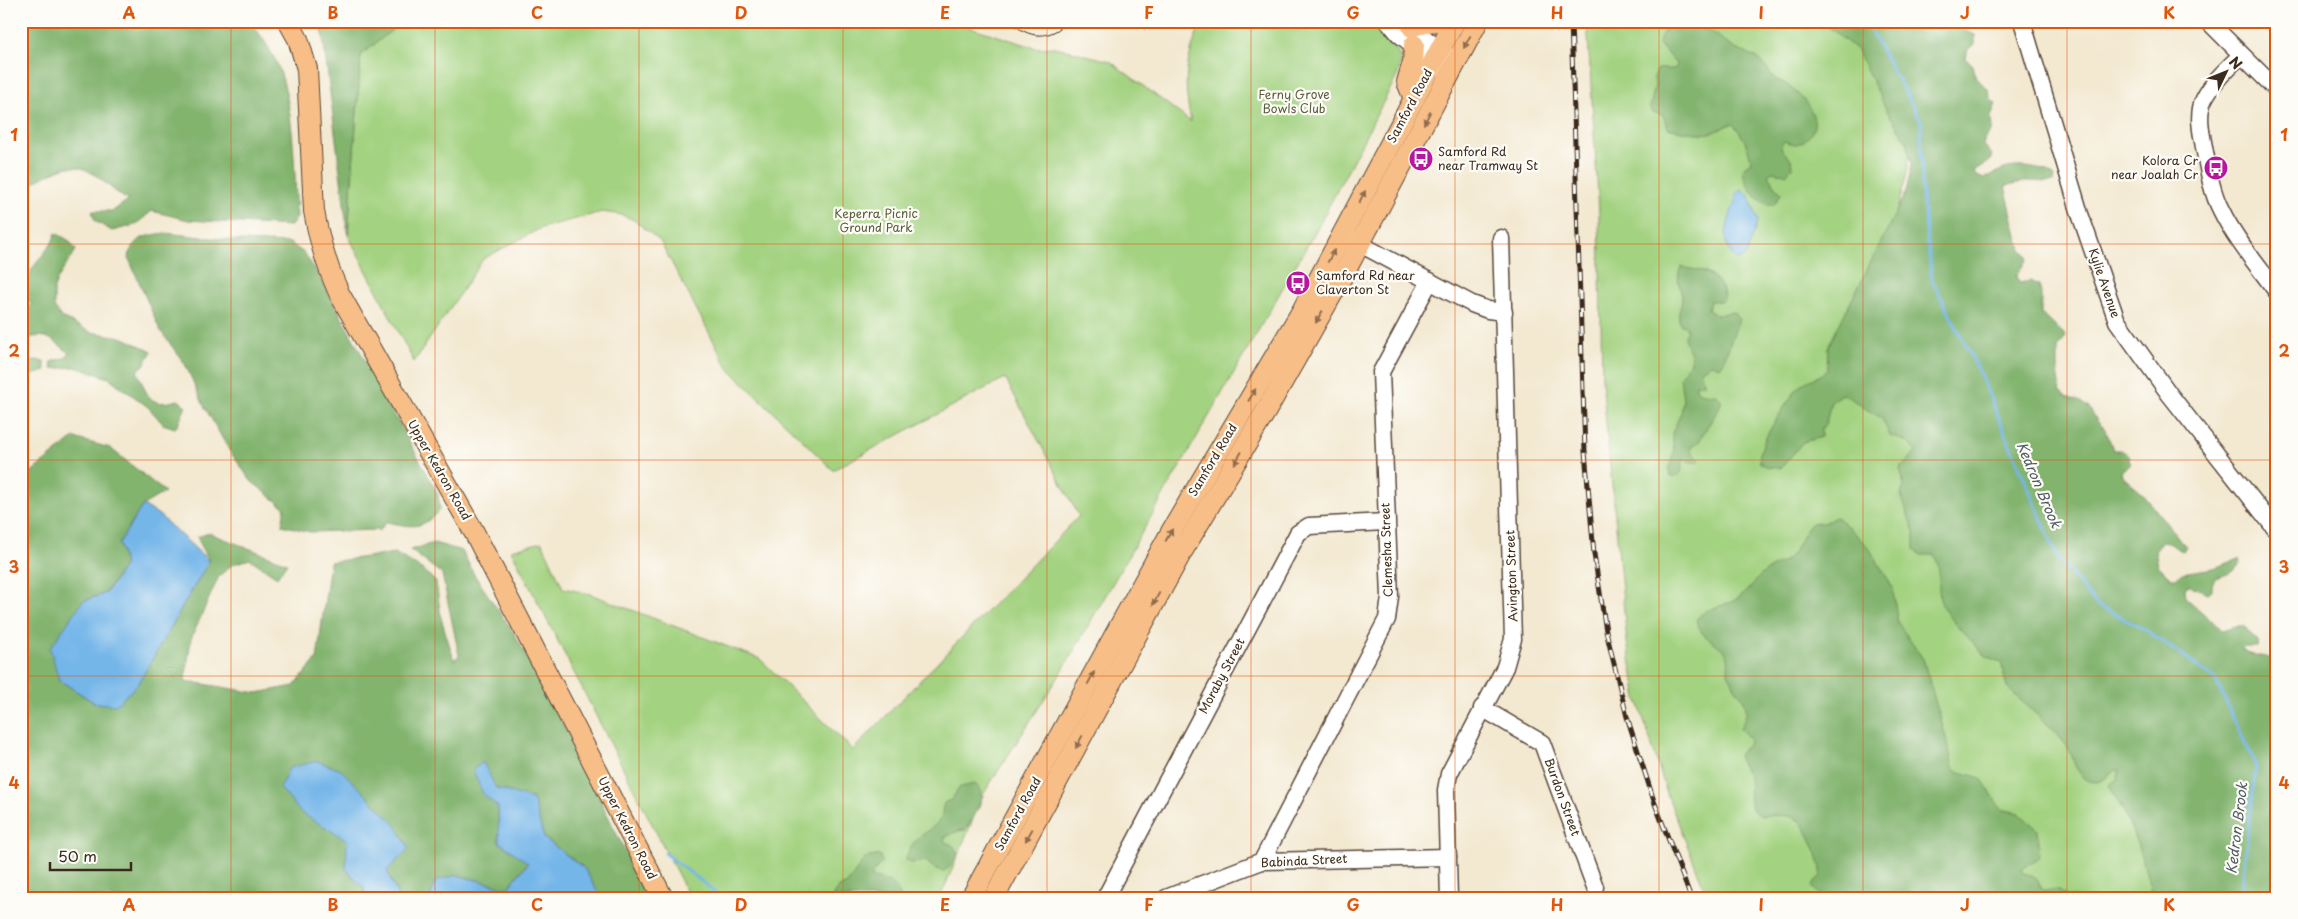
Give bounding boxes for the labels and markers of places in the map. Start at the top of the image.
place label: Samford Rd near Tramway St [1438,142,1538,174]
bus stop icon: Samford Rd near Tramway St [1408,146,1434,172]
place label: Kolora Cr near Joalah Cr [2111,151,2199,183]
bus stop icon: Kolora Cr near Joalah Cr [2203,155,2229,181]
place label: Samford Rd near Claverton St [1316,266,1415,298]
bus stop icon: Samford Rd near Claverton St [1285,270,1311,296]

